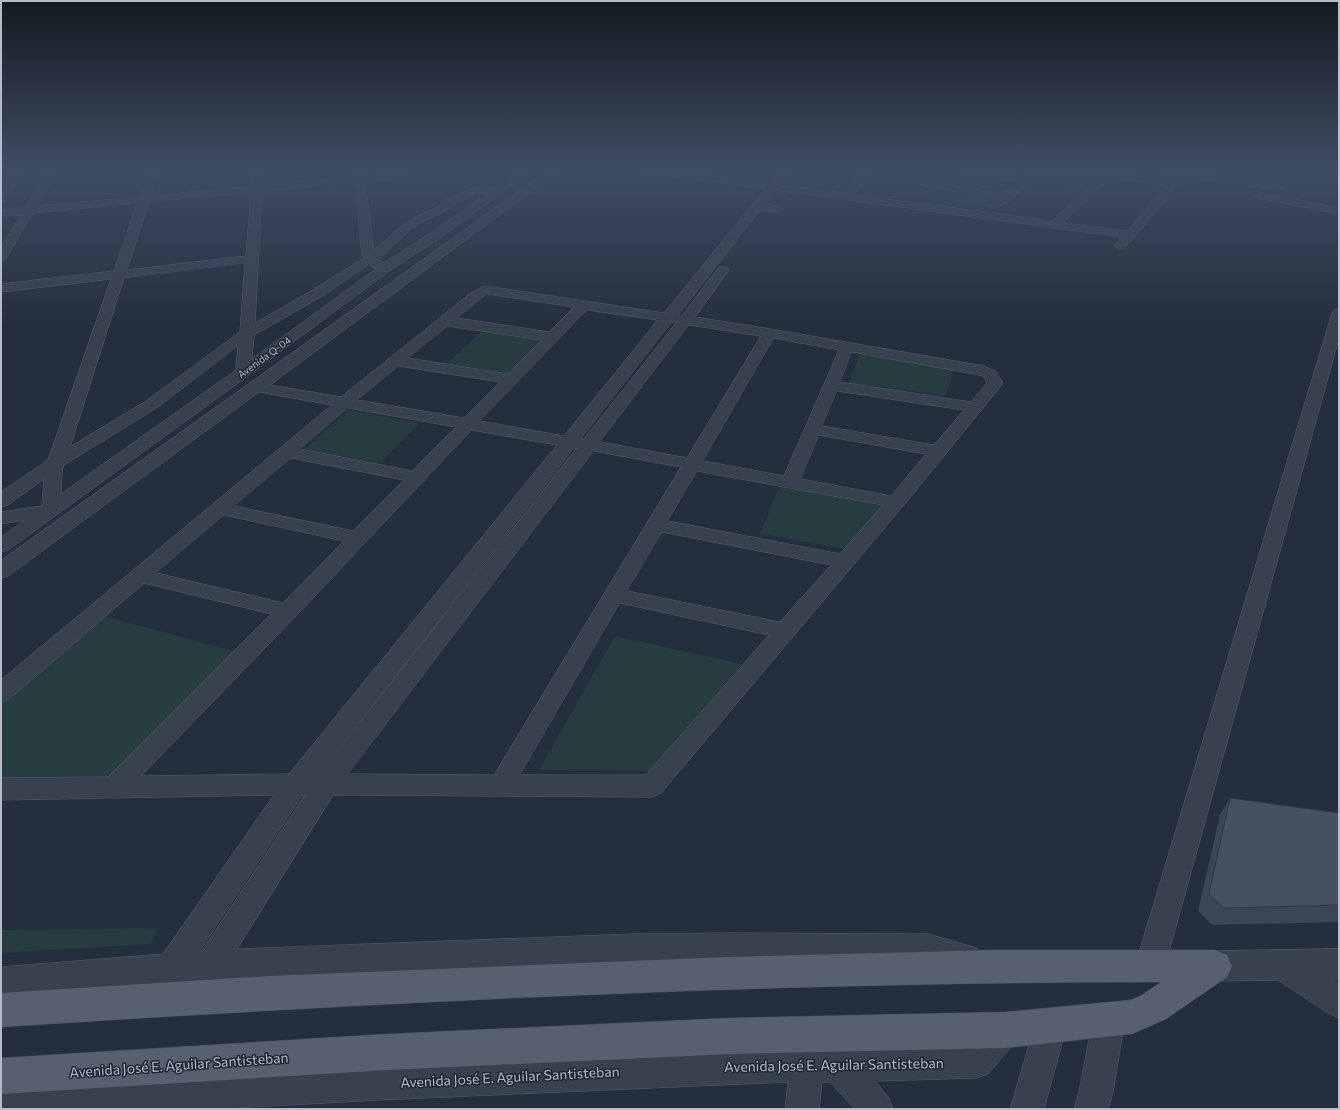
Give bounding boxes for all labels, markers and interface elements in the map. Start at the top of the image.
street label: Avenida Q-04 [235,334,293,380]
street label: Avenida José E. Aguilar Santisteban [69,1048,289,1081]
street label: Avenida José E. Aguilar Santisteban [724,1054,944,1075]
street label: Avenida José E. Aguilar Santisteban [400,1062,620,1091]

